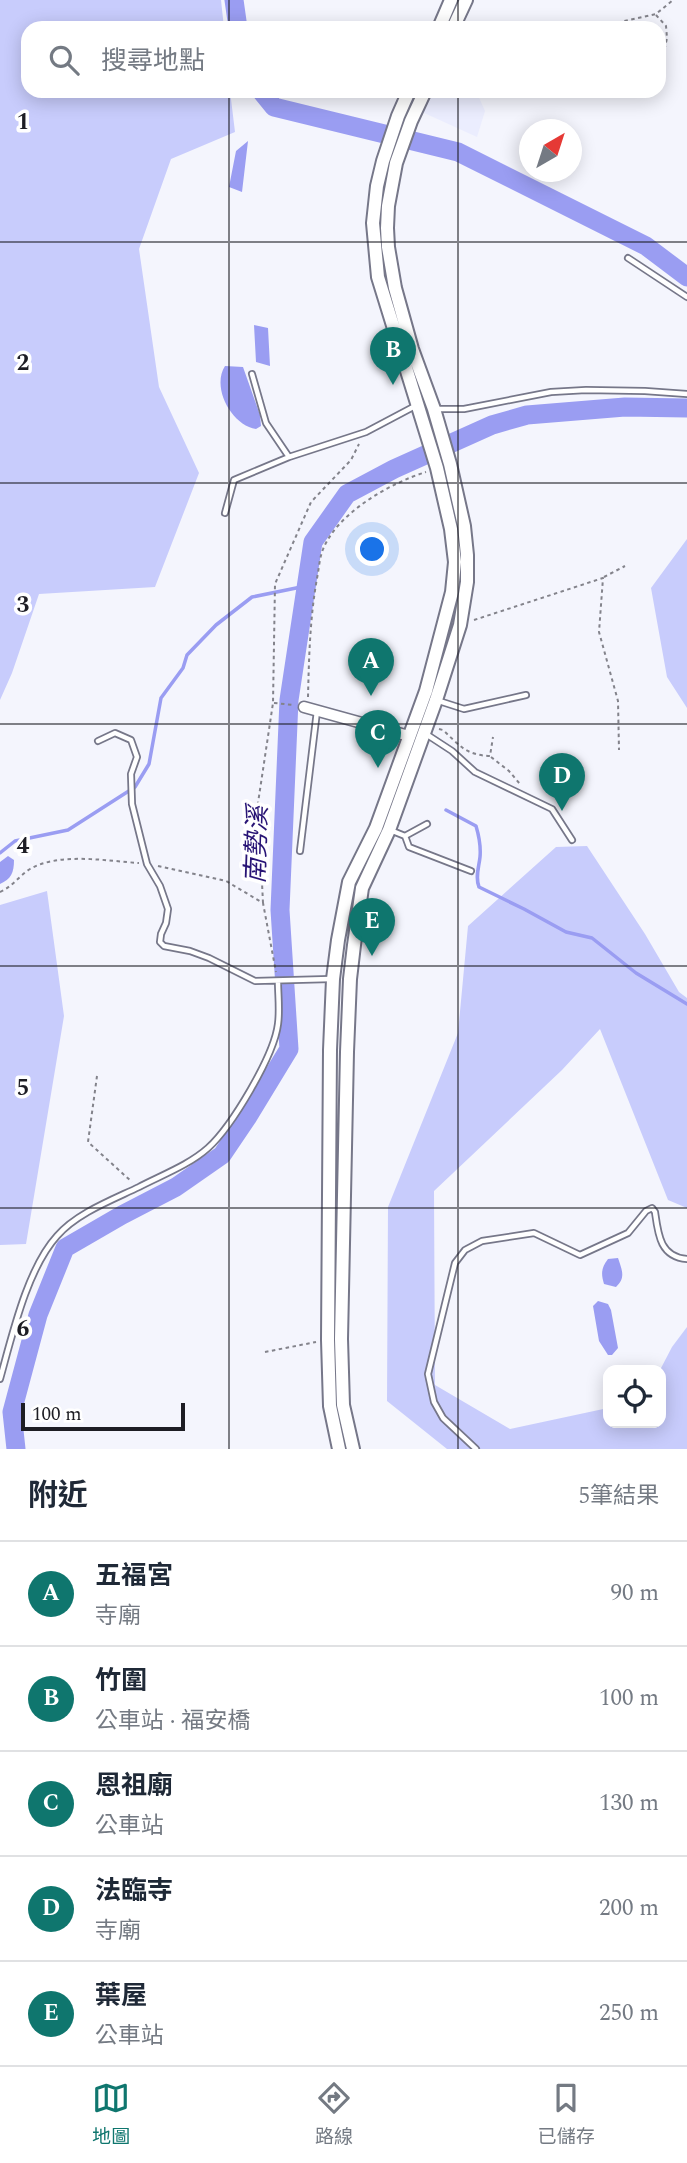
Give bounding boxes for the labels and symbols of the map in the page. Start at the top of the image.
text: 1 [17,105,29,140]
north arrow [519,119,582,182]
pin: B [370,327,416,385]
text: 2 [17,346,30,381]
your location [355,532,389,566]
text: 3 [17,588,30,623]
pin: A [348,638,394,696]
pin: C [355,710,401,768]
pin: D [539,753,585,811]
water label: 南勢溪 [236,801,278,885]
text: 4 [17,829,30,864]
pin: E [349,898,395,956]
text: 5 [17,1071,29,1106]
text: 6 [17,1312,30,1347]
scale bar [21,1400,186,1432]

